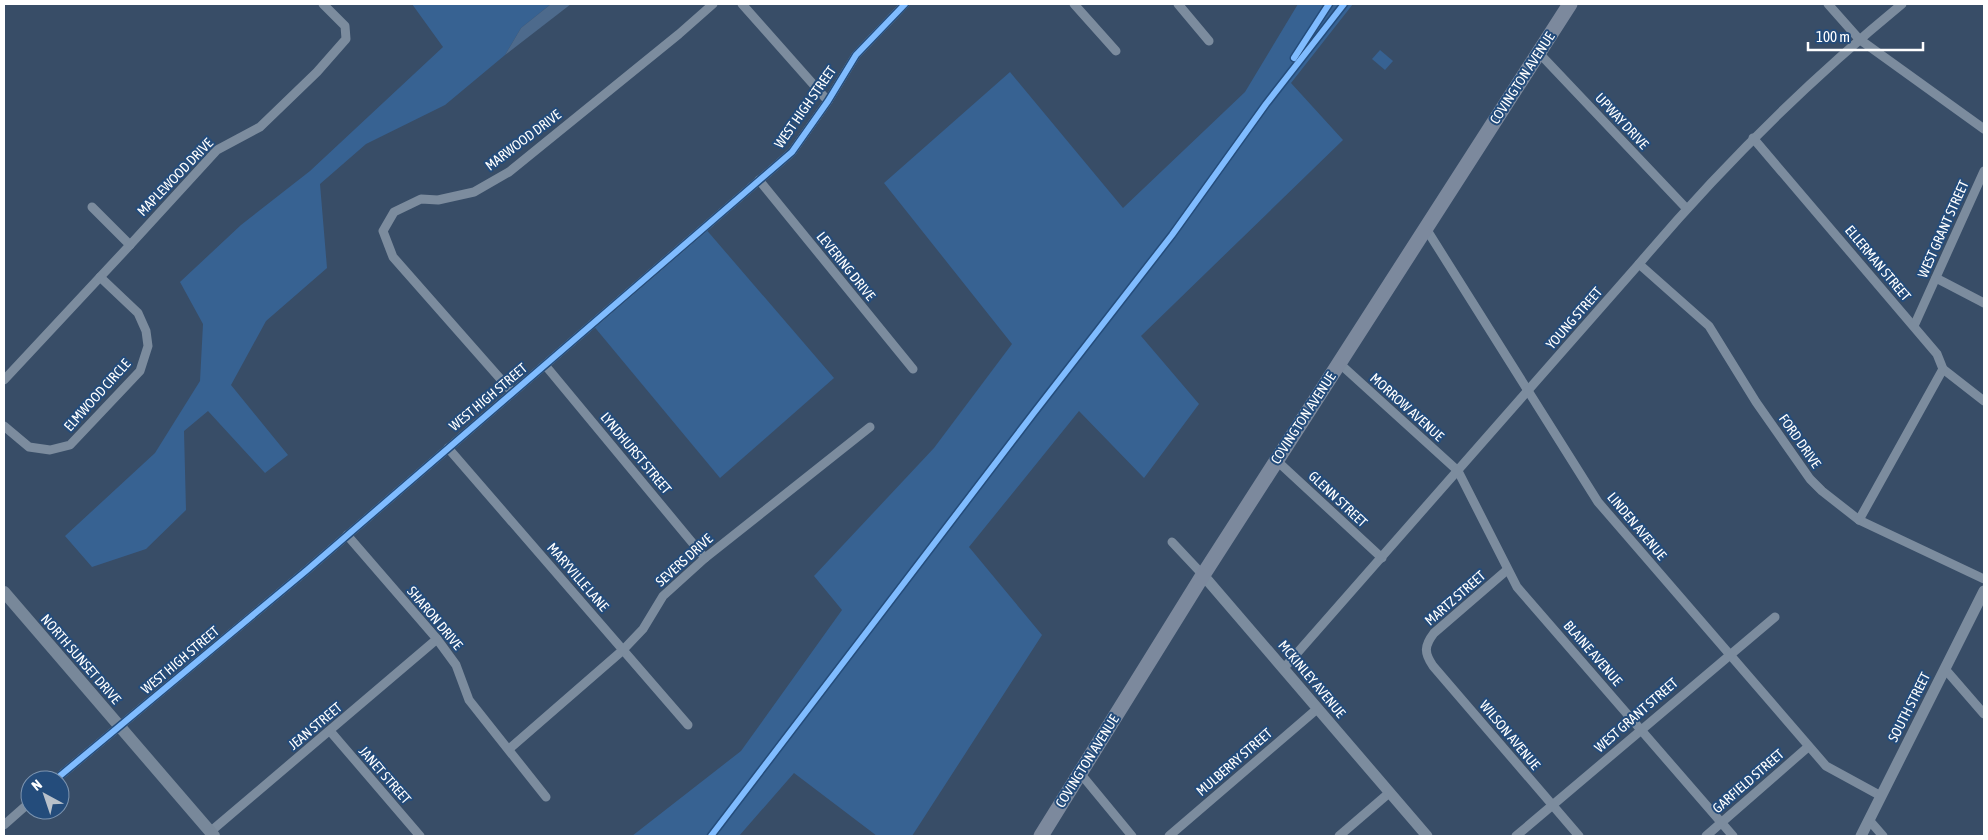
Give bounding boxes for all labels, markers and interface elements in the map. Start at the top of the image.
scale bar [1808,20,1923,52]
text: 100 m [1816,28,1850,45]
street label: COVINGTON AVENUE [1486,29,1558,127]
street label: WEST HIGH STREET [771,63,839,151]
street label: UPWAY DRIVE [1592,90,1652,152]
street label: MARWOOD DRIVE [482,106,564,174]
street label: MAPLEWOOD DRIVE [134,135,216,219]
street label: WEST GRANT STREET [1914,178,1972,280]
street label: ELLERMAN STREET [1842,222,1914,304]
street label: LEVERING DRIVE [813,228,879,304]
street label: YOUNG STREET [1543,284,1605,352]
street label: ELMWOOD CIRCLE [61,356,134,434]
street label: WEST HIGH STREET [446,360,530,434]
street label: COVINGTON AVENUE [1267,369,1339,467]
street label: MORROW AVENUE [1367,370,1447,444]
street label: LYNDHURST STREET [597,409,675,497]
street label: FORD DRIVE [1776,411,1824,471]
street label: GLENN STREET [1305,468,1371,530]
street label: LINDEN AVENUE [1604,489,1670,563]
street label: SEVERS DRIVE [652,530,716,590]
street label: MARYVILLE LANE [544,540,612,614]
street label: MARTZ STREET [1422,567,1488,629]
street label: SHARON DRIVE [404,583,466,653]
street label: NORTH SUNSET DRIVE [38,611,124,707]
street label: BLAINE AVENUE [1561,617,1625,689]
street label: WEST HIGH STREET [138,623,222,697]
street label: MCKINLEY AVENUE [1275,637,1349,721]
street label: SOUTH STREET [1885,670,1933,744]
street label: WEST GRANT STREET [1591,675,1681,755]
street label: WILSON AVENUE [1476,697,1544,773]
street label: JEAN STREET [285,699,345,753]
street label: COVINGTON AVENUE [1052,712,1122,810]
street label: MULBERRY STREET [1193,725,1275,799]
street label: JANET STREET [356,743,414,807]
street label: GARFIELD STREET [1709,746,1787,816]
north arrow [20,770,70,820]
text: N [28,776,45,794]

